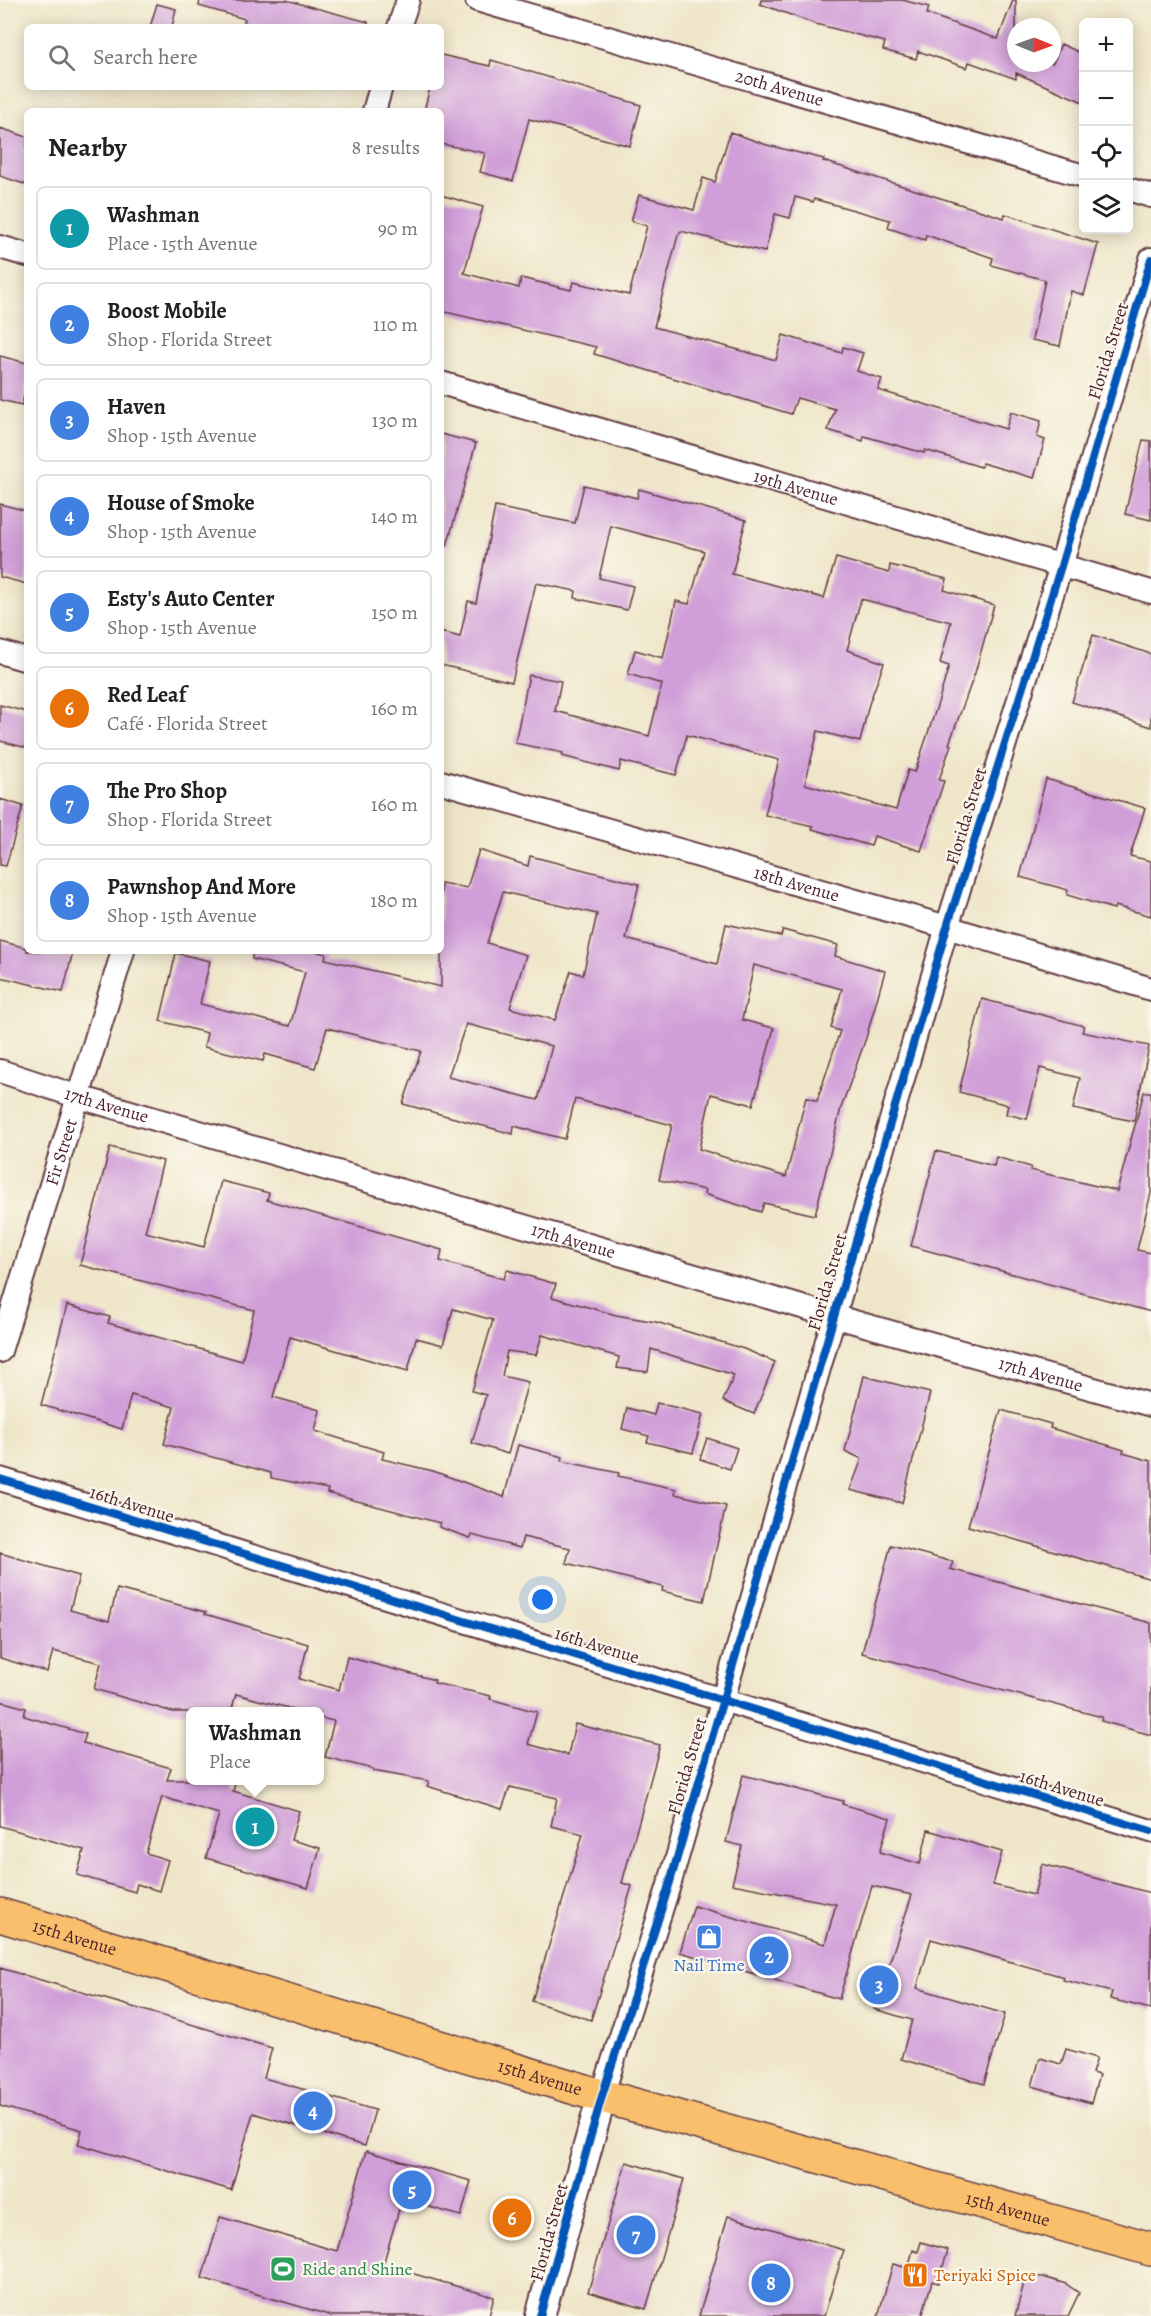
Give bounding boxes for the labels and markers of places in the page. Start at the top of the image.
pin: 1 [236,1804,274,1850]
shop icon: Nail Time [694,1922,724,1952]
pin: 2 [750,1934,788,1978]
place label: Nail Time [673,1953,745,1977]
pin: 3 [860,1962,898,2008]
pin: 4 [294,2088,332,2134]
pin: 5 [392,2168,432,2212]
pin: 6 [492,2196,532,2240]
pin: 7 [616,2212,656,2258]
sports icon: Ride and Shine [268,2254,298,2284]
place label: Ride and Shine [302,2257,413,2281]
pin: 8 [752,2260,790,2306]
restaurant icon: Teriyaki Spice [900,2260,930,2290]
place label: Teriyaki Spice [934,2263,1036,2287]

